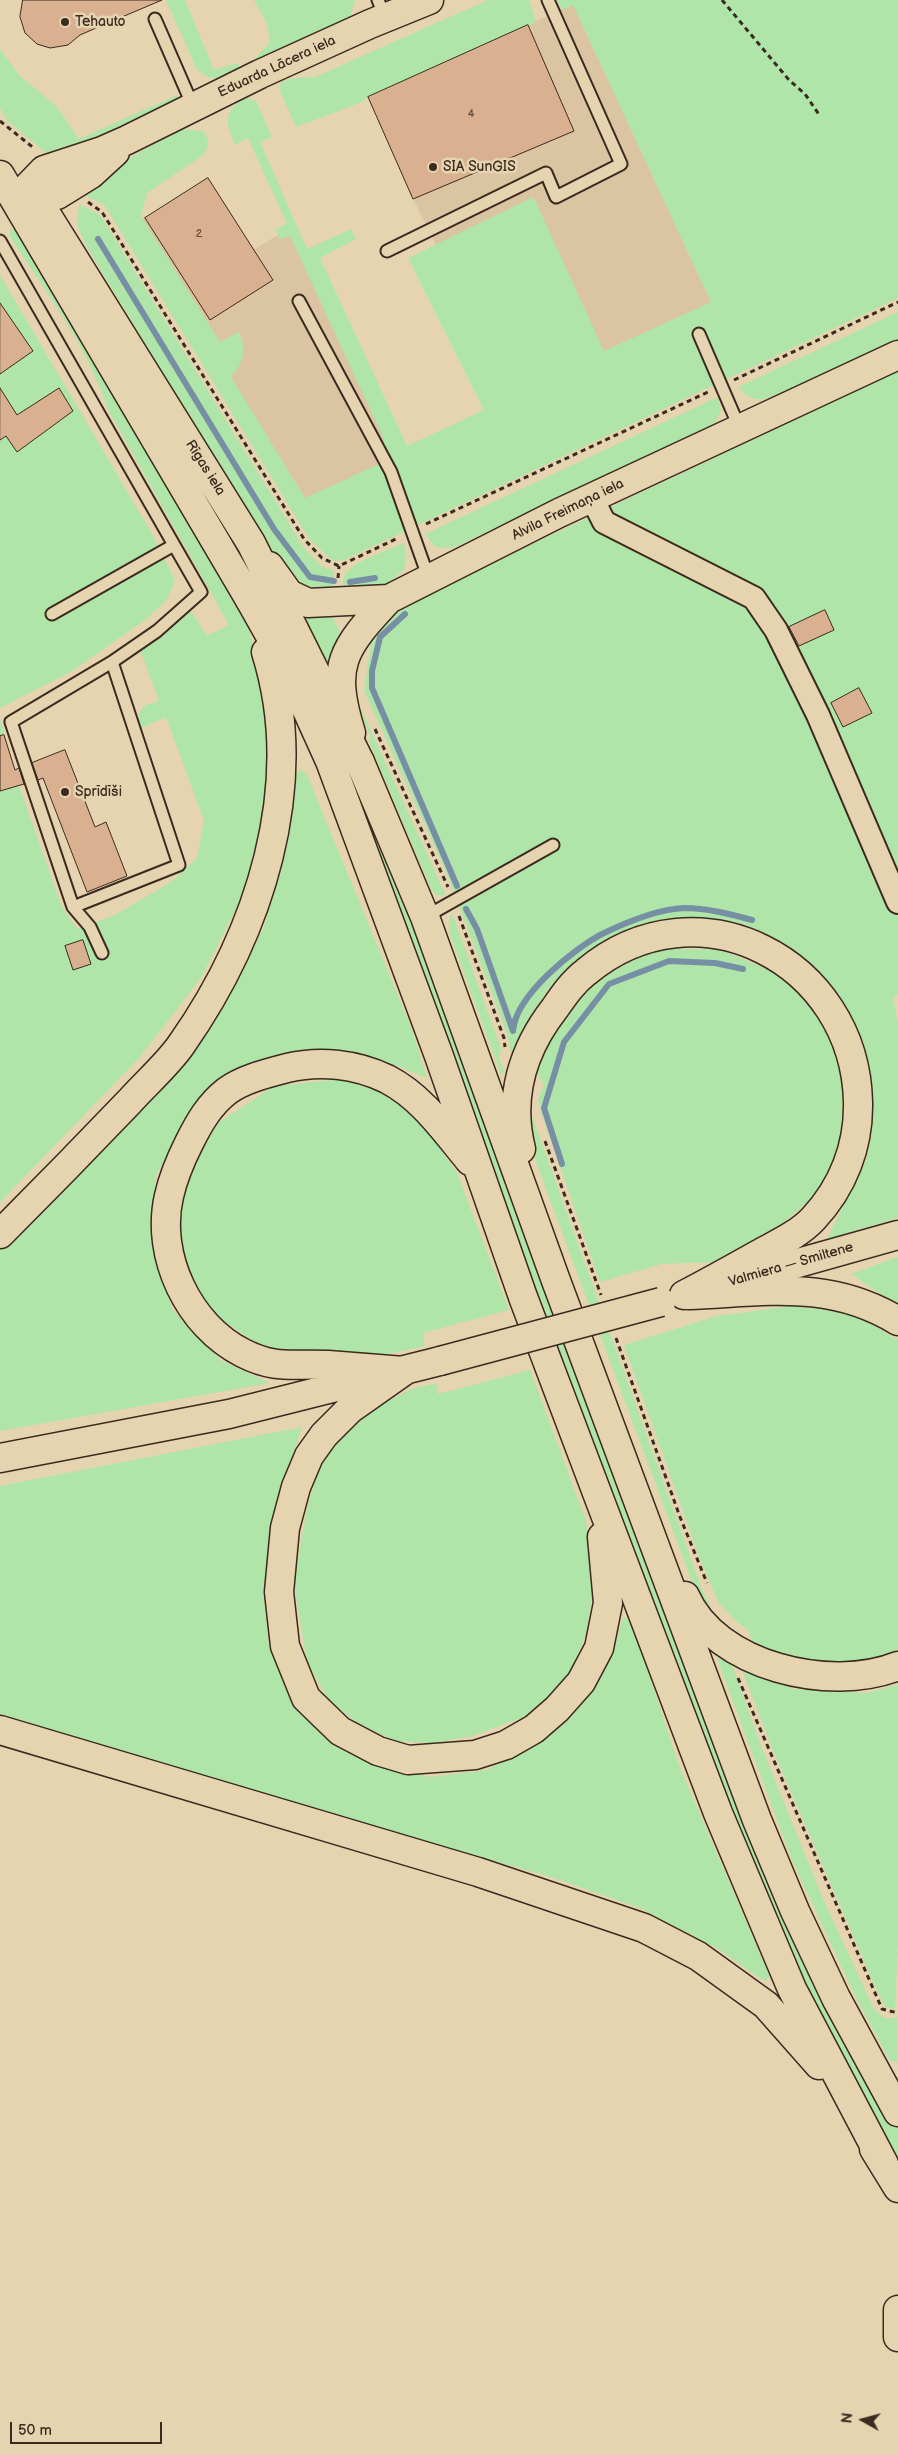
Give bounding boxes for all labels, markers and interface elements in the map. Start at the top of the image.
place label: Tehauto [75,14,126,30]
marker: Tehauto [59,16,71,28]
street label: Eduarda Lācera iela [216,32,338,102]
house number: 4 [468,107,474,121]
place label: SIA SunGIS [443,159,516,175]
marker: SIA SunGIS [427,161,439,173]
house number: 2 [196,227,202,241]
street label: Rīgas iela [181,437,229,499]
street label: Alvila Freimaņa iela [509,476,627,544]
place label: Sprīdīši [75,784,122,800]
marker: Sprīdīši [59,786,71,798]
street label: Valmiera — Smiltene [727,1239,855,1291]
north arrow [838,2395,888,2445]
scale bar [12,2412,165,2444]
text: N [839,2412,857,2424]
text: 50 m [18,2421,52,2440]

